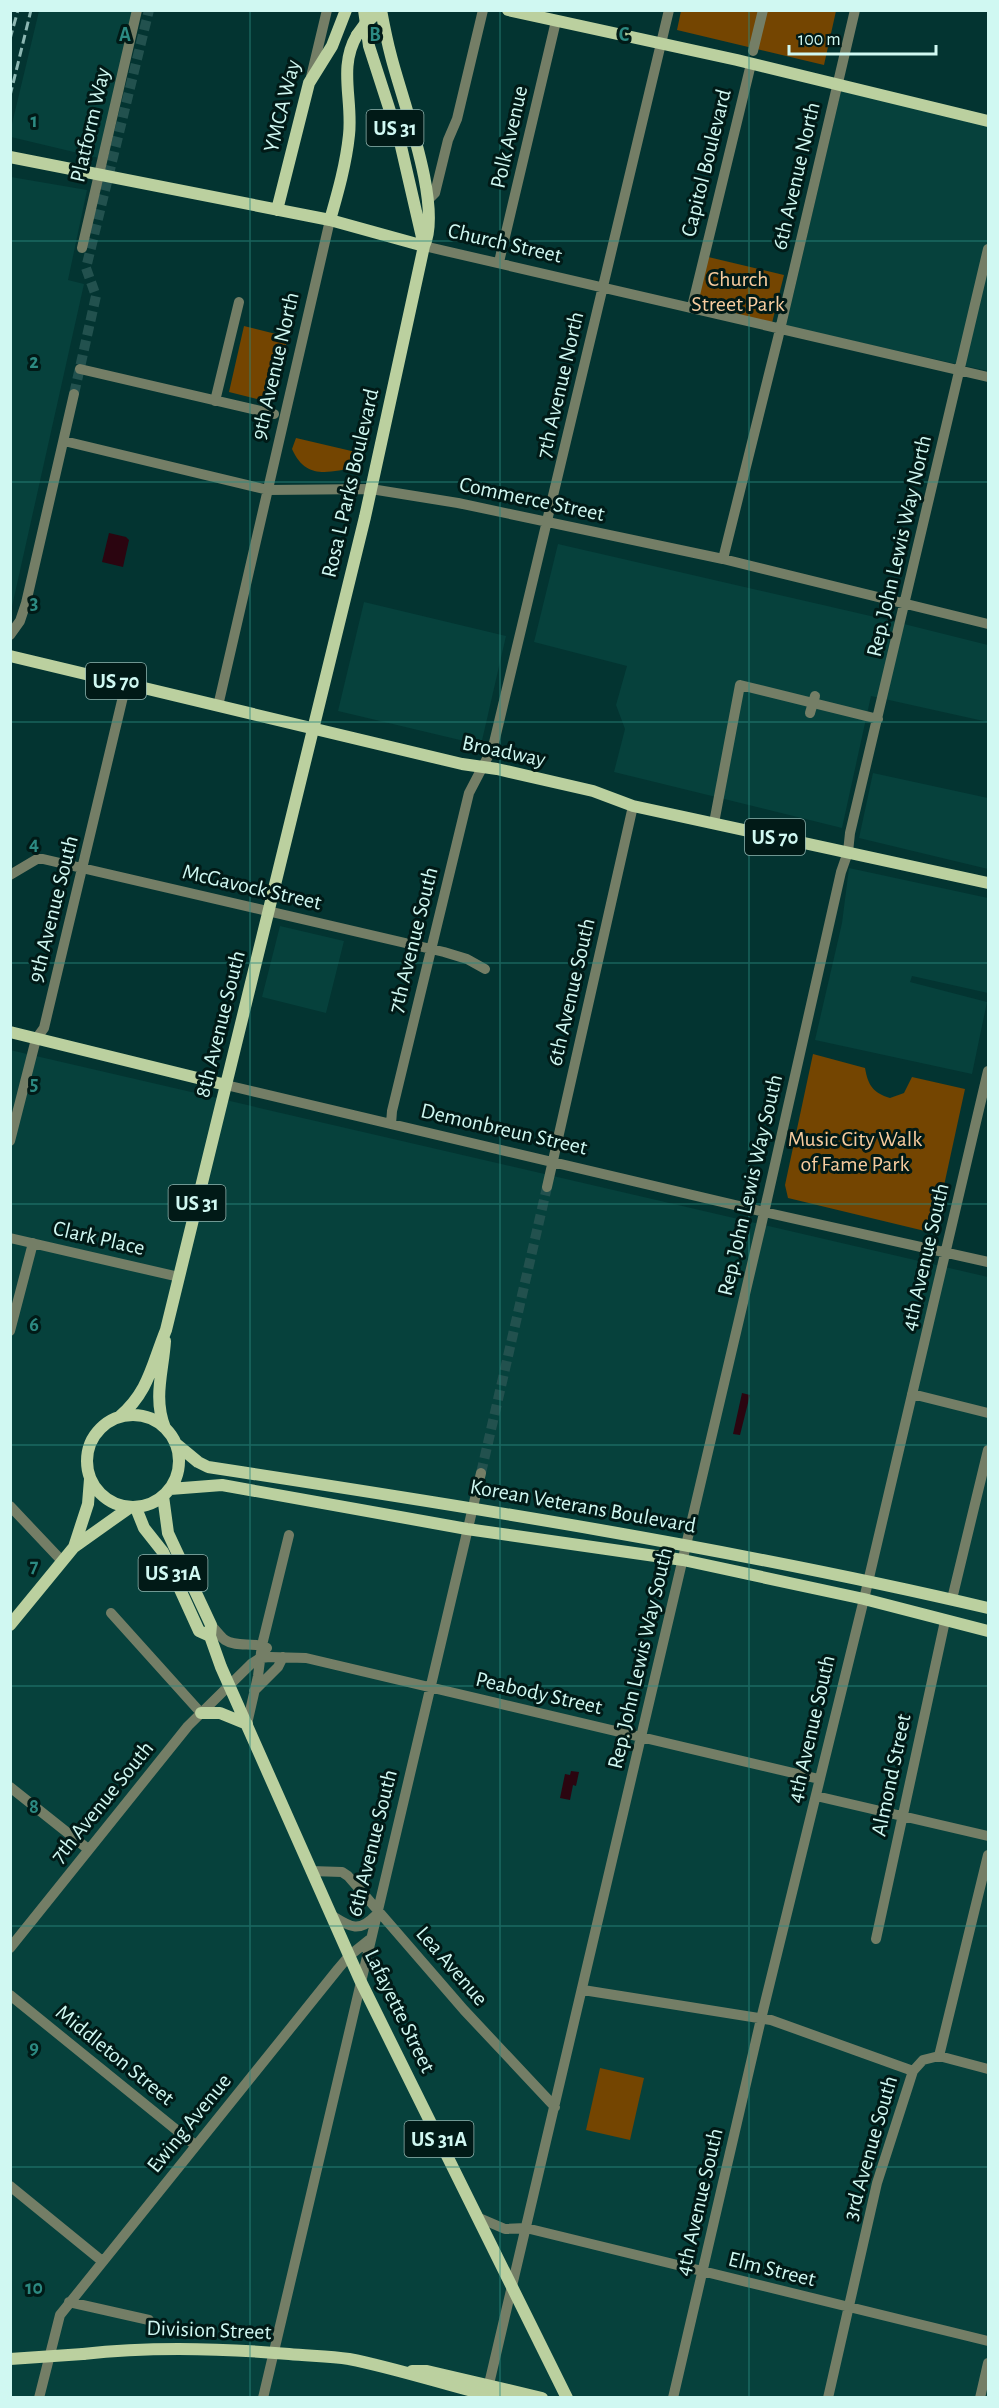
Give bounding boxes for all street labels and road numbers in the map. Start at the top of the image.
street label: YMCA Way [260,57,304,155]
street label: Platform Way [66,65,114,184]
street label: Polk Avenue [487,84,531,190]
street label: Capitol Boulevard [677,87,735,239]
street label: 6th Avenue North [768,100,824,252]
road number: US 31 [366,110,424,146]
street label: Church Street [446,219,564,267]
street label: 9th Avenue North [247,290,303,442]
street label: 7th Avenue North [532,310,588,460]
street label: Rosa L Parks Boulevard [318,386,382,580]
street label: Rep. John Lewis Way North [863,433,935,659]
street label: Commerce Street [457,473,607,525]
road number: US 70 [86,663,146,699]
street label: Broadway [460,731,548,771]
road number: US 70 [745,819,805,855]
street label: 9th Avenue South [24,833,82,985]
street label: McGavock Street [180,860,324,914]
street label: 7th Avenue South [384,865,442,1015]
street label: 6th Avenue South [543,916,599,1068]
street label: 8th Avenue South [191,948,249,1100]
street label: Rep. John Lewis Way South [714,1072,786,1298]
street label: Demonbreun Street [419,1099,589,1159]
street label: 4th Avenue South [897,1181,953,1333]
road number: US 31 [168,1185,226,1221]
street label: Clark Place [51,1217,147,1259]
street label: Korean Veterans Boulevard [468,1475,698,1537]
street label: Rep. John Lewis Way South [604,1545,676,1771]
road number: US 31A [138,1555,207,1591]
street label: 4th Avenue South [783,1653,839,1805]
street label: Peabody Street [474,1668,604,1718]
street label: Almond Street [867,1712,915,1838]
street label: 7th Avenue South [46,1737,158,1867]
street label: 6th Avenue South [343,1767,401,1919]
street label: Lea Avenue [412,1922,492,2010]
street label: Lafayette Street [361,1946,439,2076]
street label: Middleton Street [52,2001,178,2109]
street label: Ewing Avenue [143,2069,235,2177]
street label: 3rd Avenue South [839,2073,901,2223]
road number: US 31A [404,2121,474,2157]
street label: 4th Avenue South [671,2126,727,2278]
street label: Elm Street [726,2248,818,2290]
street label: Division Street [146,2317,272,2343]

